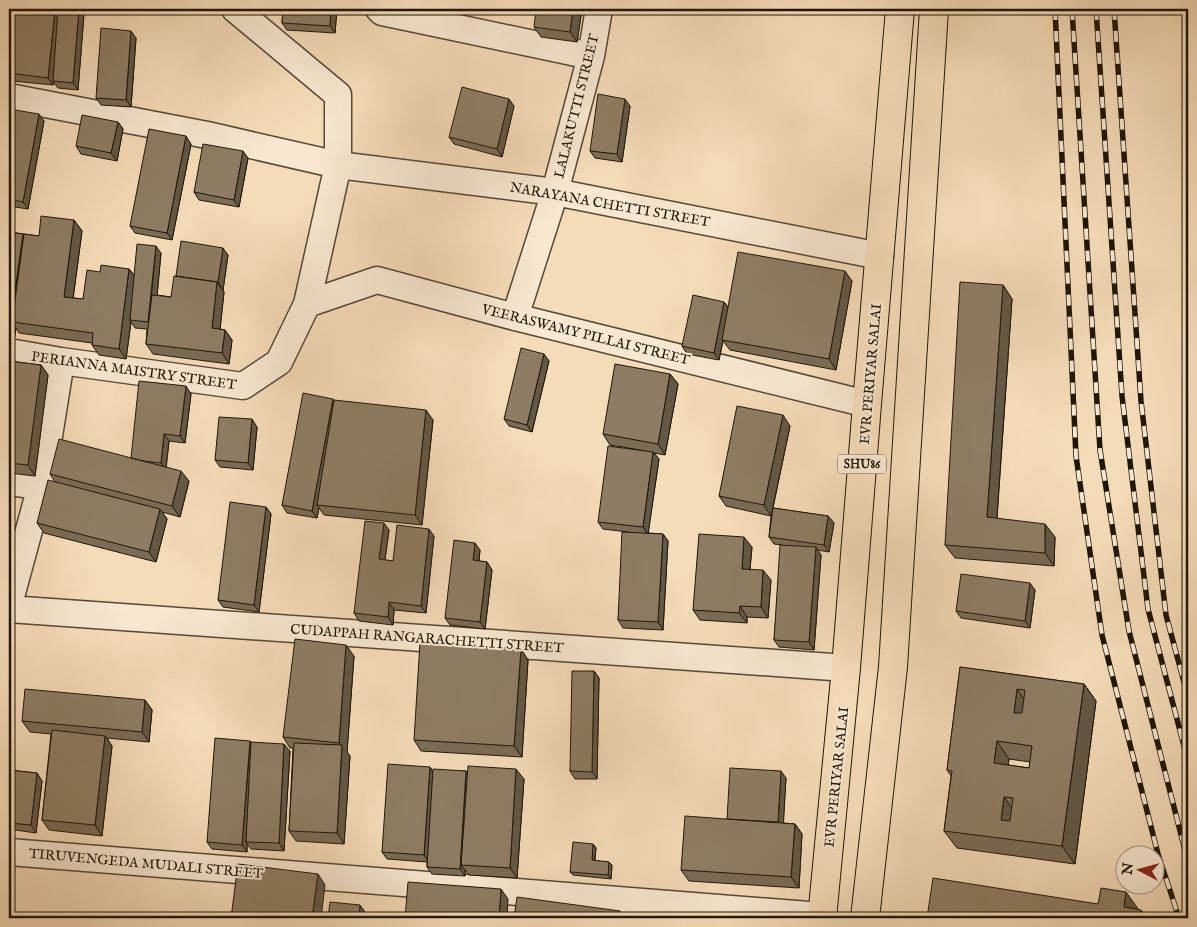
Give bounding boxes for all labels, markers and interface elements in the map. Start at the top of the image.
street label: LALAKUTTI STREET [550,31,604,180]
street label: NARAYANA CHETTI STREET [508,178,712,232]
street label: VEERASWAMY PILLAI STREET [479,300,692,370]
street label: EVR PERIYAR SALAI [856,303,886,445]
street label: PERIANNA MAISTRY STREET [30,348,238,394]
road number: SHU86 [838,454,886,474]
street label: CUDAPPAH RANGARACHETTI STREET [290,620,565,658]
street label: EVR PERIYAR SALAI [821,706,853,848]
north arrow [1114,844,1164,894]
street label: TIRUVENGEDA MUDALI STREET [28,845,265,883]
text: N [1118,862,1138,877]

